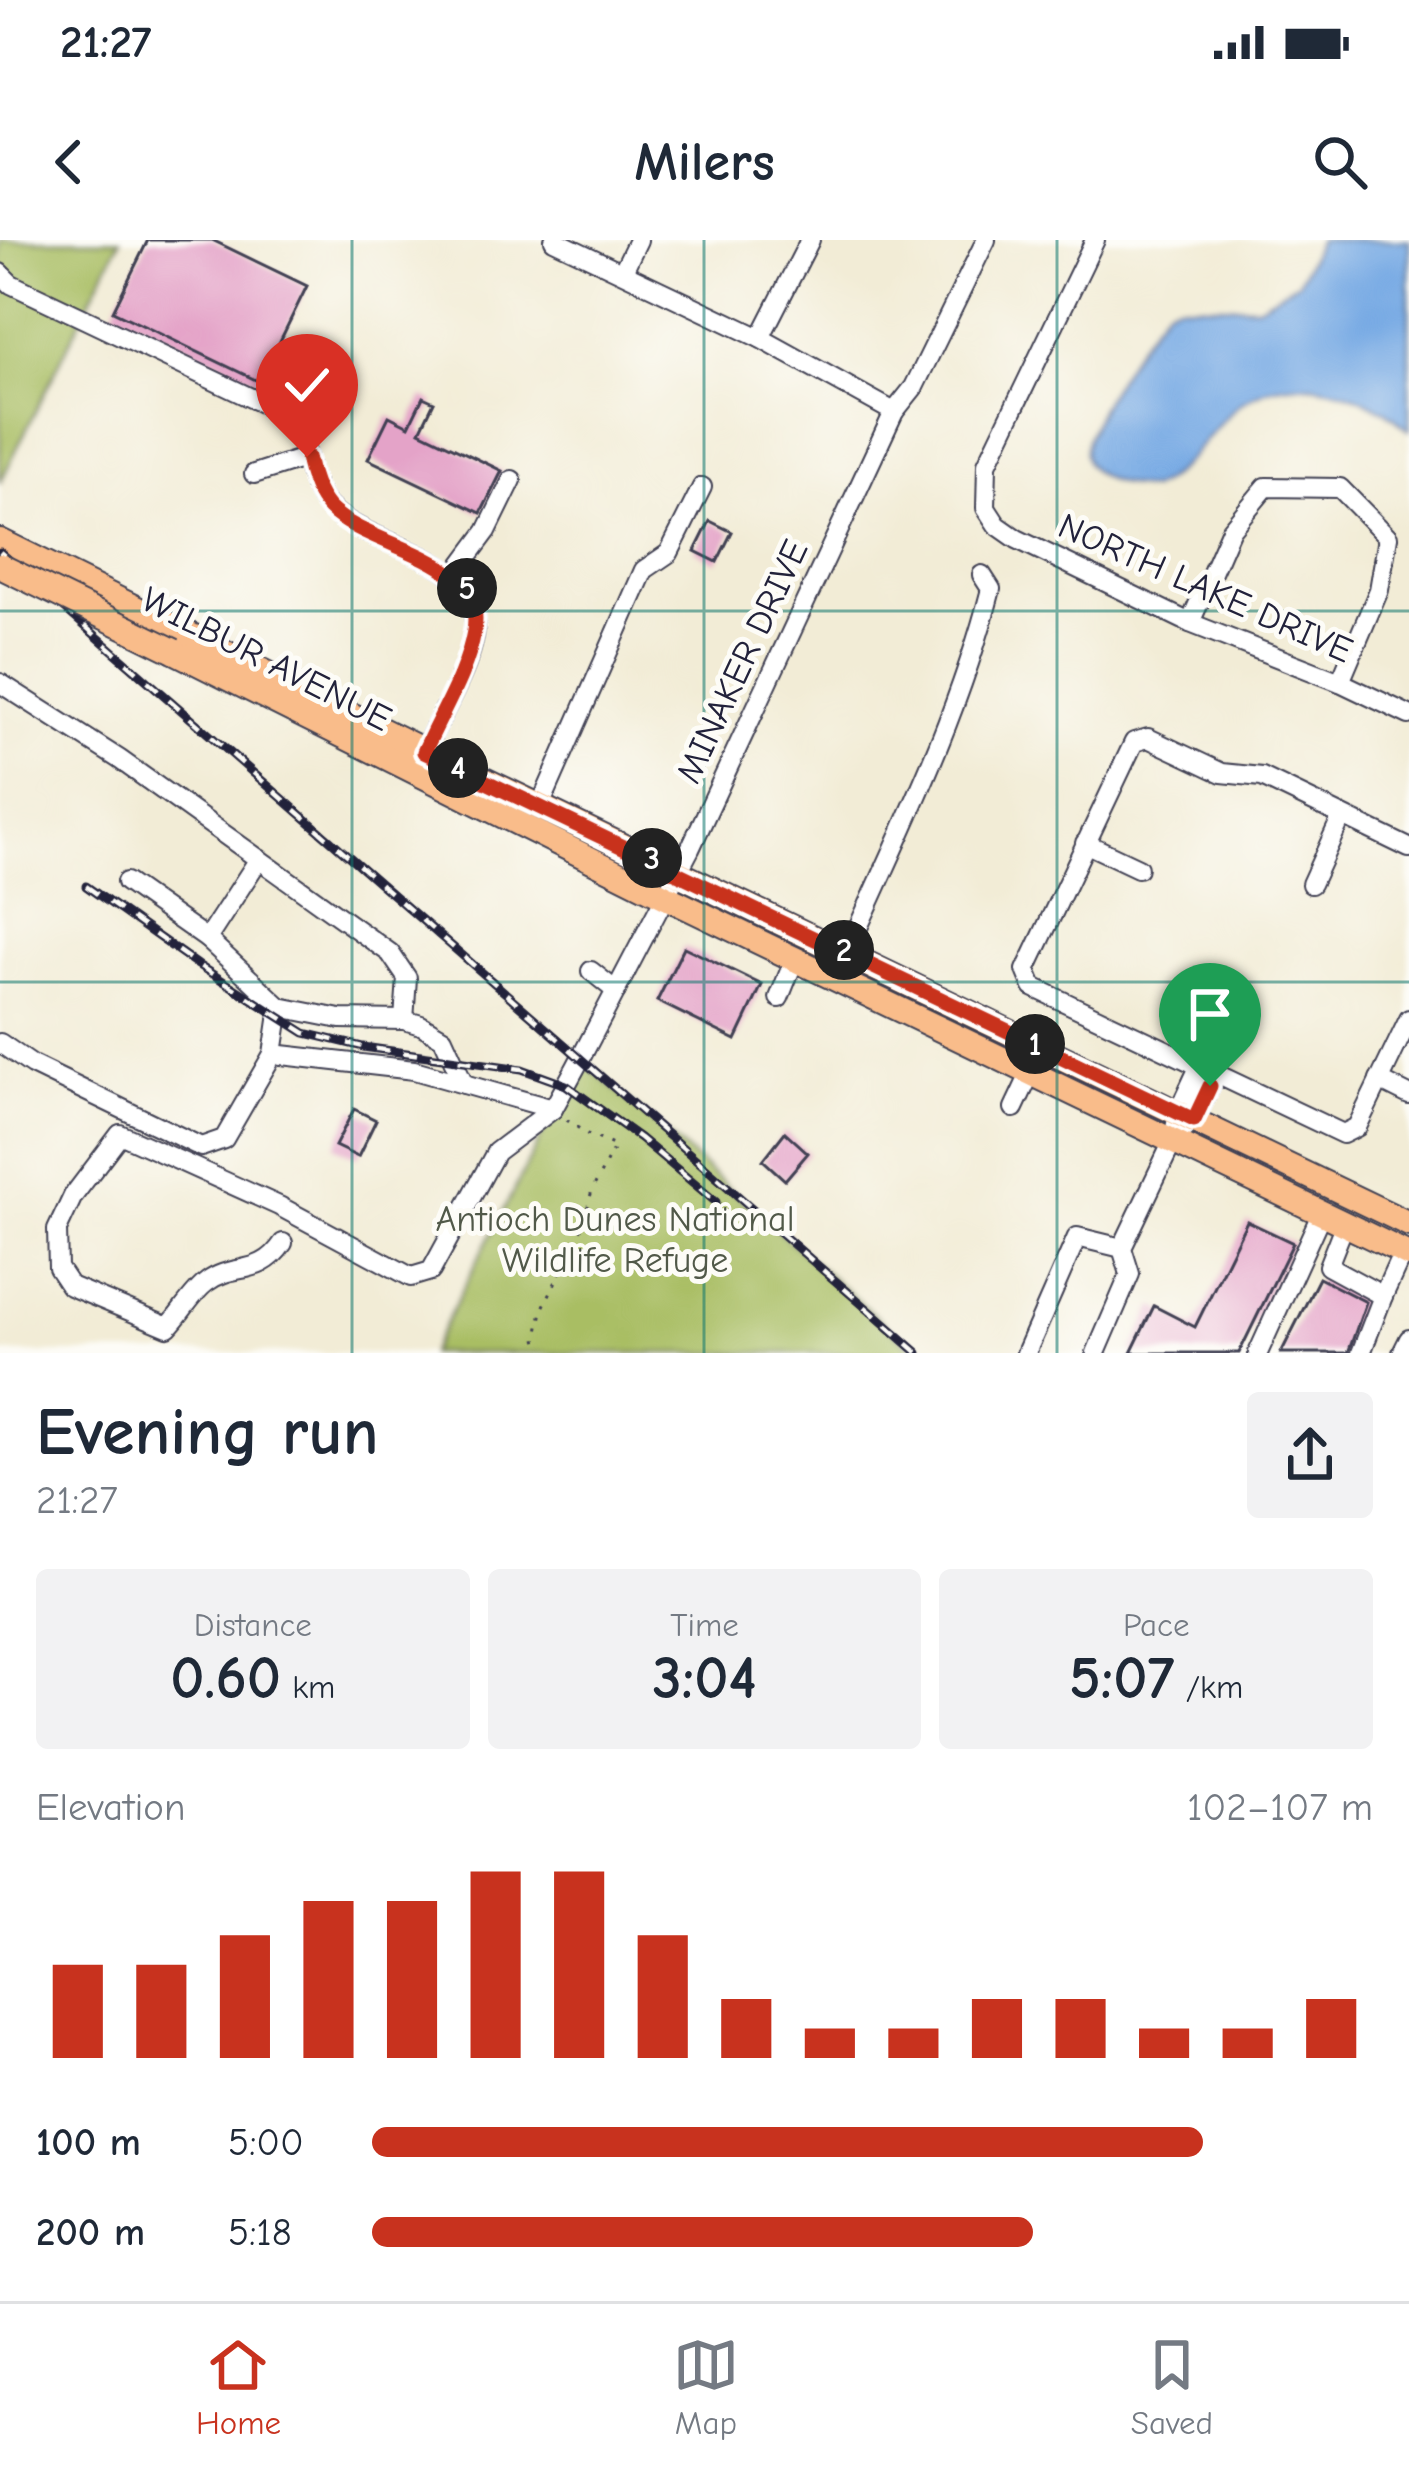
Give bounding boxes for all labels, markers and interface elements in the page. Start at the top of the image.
text: 21:27 [60,16,152,68]
icon: back [36,129,102,195]
icon: search [1307,129,1373,195]
text: Milers [634,131,775,194]
pin [256,334,358,457]
icon: check [274,352,340,418]
street label: NORTH LAKE DRIVE [1052,505,1359,672]
street label: MINAKER DRIVE [668,534,817,790]
pin: 5 [437,558,497,618]
text: 5 [458,569,476,607]
street label: WILBUR AVENUE [135,579,398,740]
pin: 4 [428,738,488,798]
text: 4 [450,749,466,787]
pin: 3 [622,828,682,888]
text: 3 [644,839,660,877]
pin: 2 [814,920,874,980]
text: 2 [836,931,852,969]
pin [1159,963,1261,1086]
icon: arrive [1177,981,1243,1047]
pin: 1 [1005,1014,1065,1074]
text: 1 [1029,1025,1041,1063]
park label: Antioch Dunes National Wildlife Refuge [435,1199,795,1281]
button: share [1247,1392,1373,1518]
text: Evening run [36,1395,378,1471]
text: 21:27 [36,1478,118,1523]
text: Distance [194,1606,312,1644]
text: Time [670,1606,739,1644]
text: Pace [1123,1606,1189,1644]
text: 0.60 [170,1644,281,1713]
text: 3:04 [652,1644,757,1713]
text: 5:07 [1069,1644,1175,1713]
text: km [281,1668,335,1706]
text: /km [1175,1668,1243,1706]
text: Elevation [36,1785,185,1830]
text: 102–107 m [1187,1785,1373,1830]
text: 100 m [36,2120,141,2165]
text: 5:00 [228,2120,304,2165]
text: 200 m [36,2210,145,2255]
text: 5:18 [228,2210,292,2255]
tab: Home [196,2332,281,2442]
tab: Map [673,2332,739,2442]
tab: Saved [1131,2332,1213,2442]

